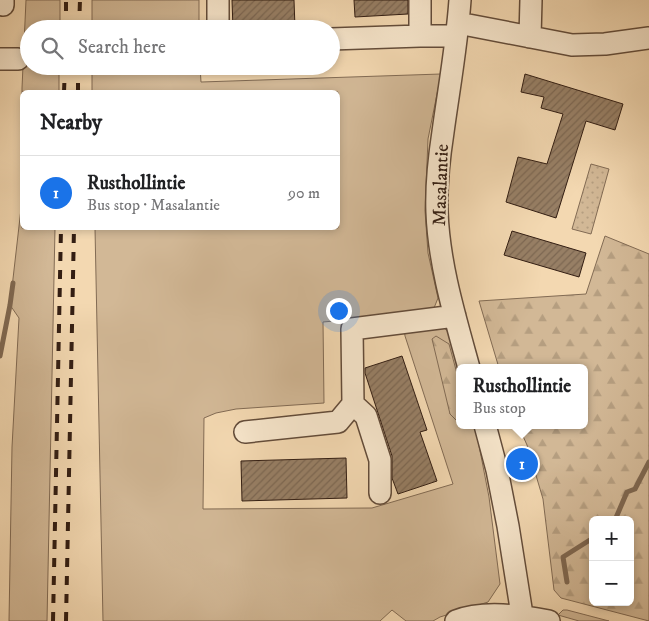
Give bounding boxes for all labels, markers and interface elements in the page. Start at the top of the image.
search box [20,20,340,75]
icon: search [38,34,66,62]
text: Search here [78,36,166,59]
text: Nearby [40,110,102,136]
street label: Masalantie [428,143,454,227]
text: Rusthollintie [87,172,185,195]
text: 1 [53,183,59,203]
text: 90 m [288,183,320,203]
text: Bus stop · Masalantie [87,195,220,215]
your location [326,298,352,324]
popup [456,364,588,429]
text: Rusthollintie [473,375,571,398]
text: Bus stop [473,398,526,418]
pin: 1 [506,445,538,483]
map controls [589,516,634,606]
button: + [589,516,634,561]
button: − [589,561,634,606]

